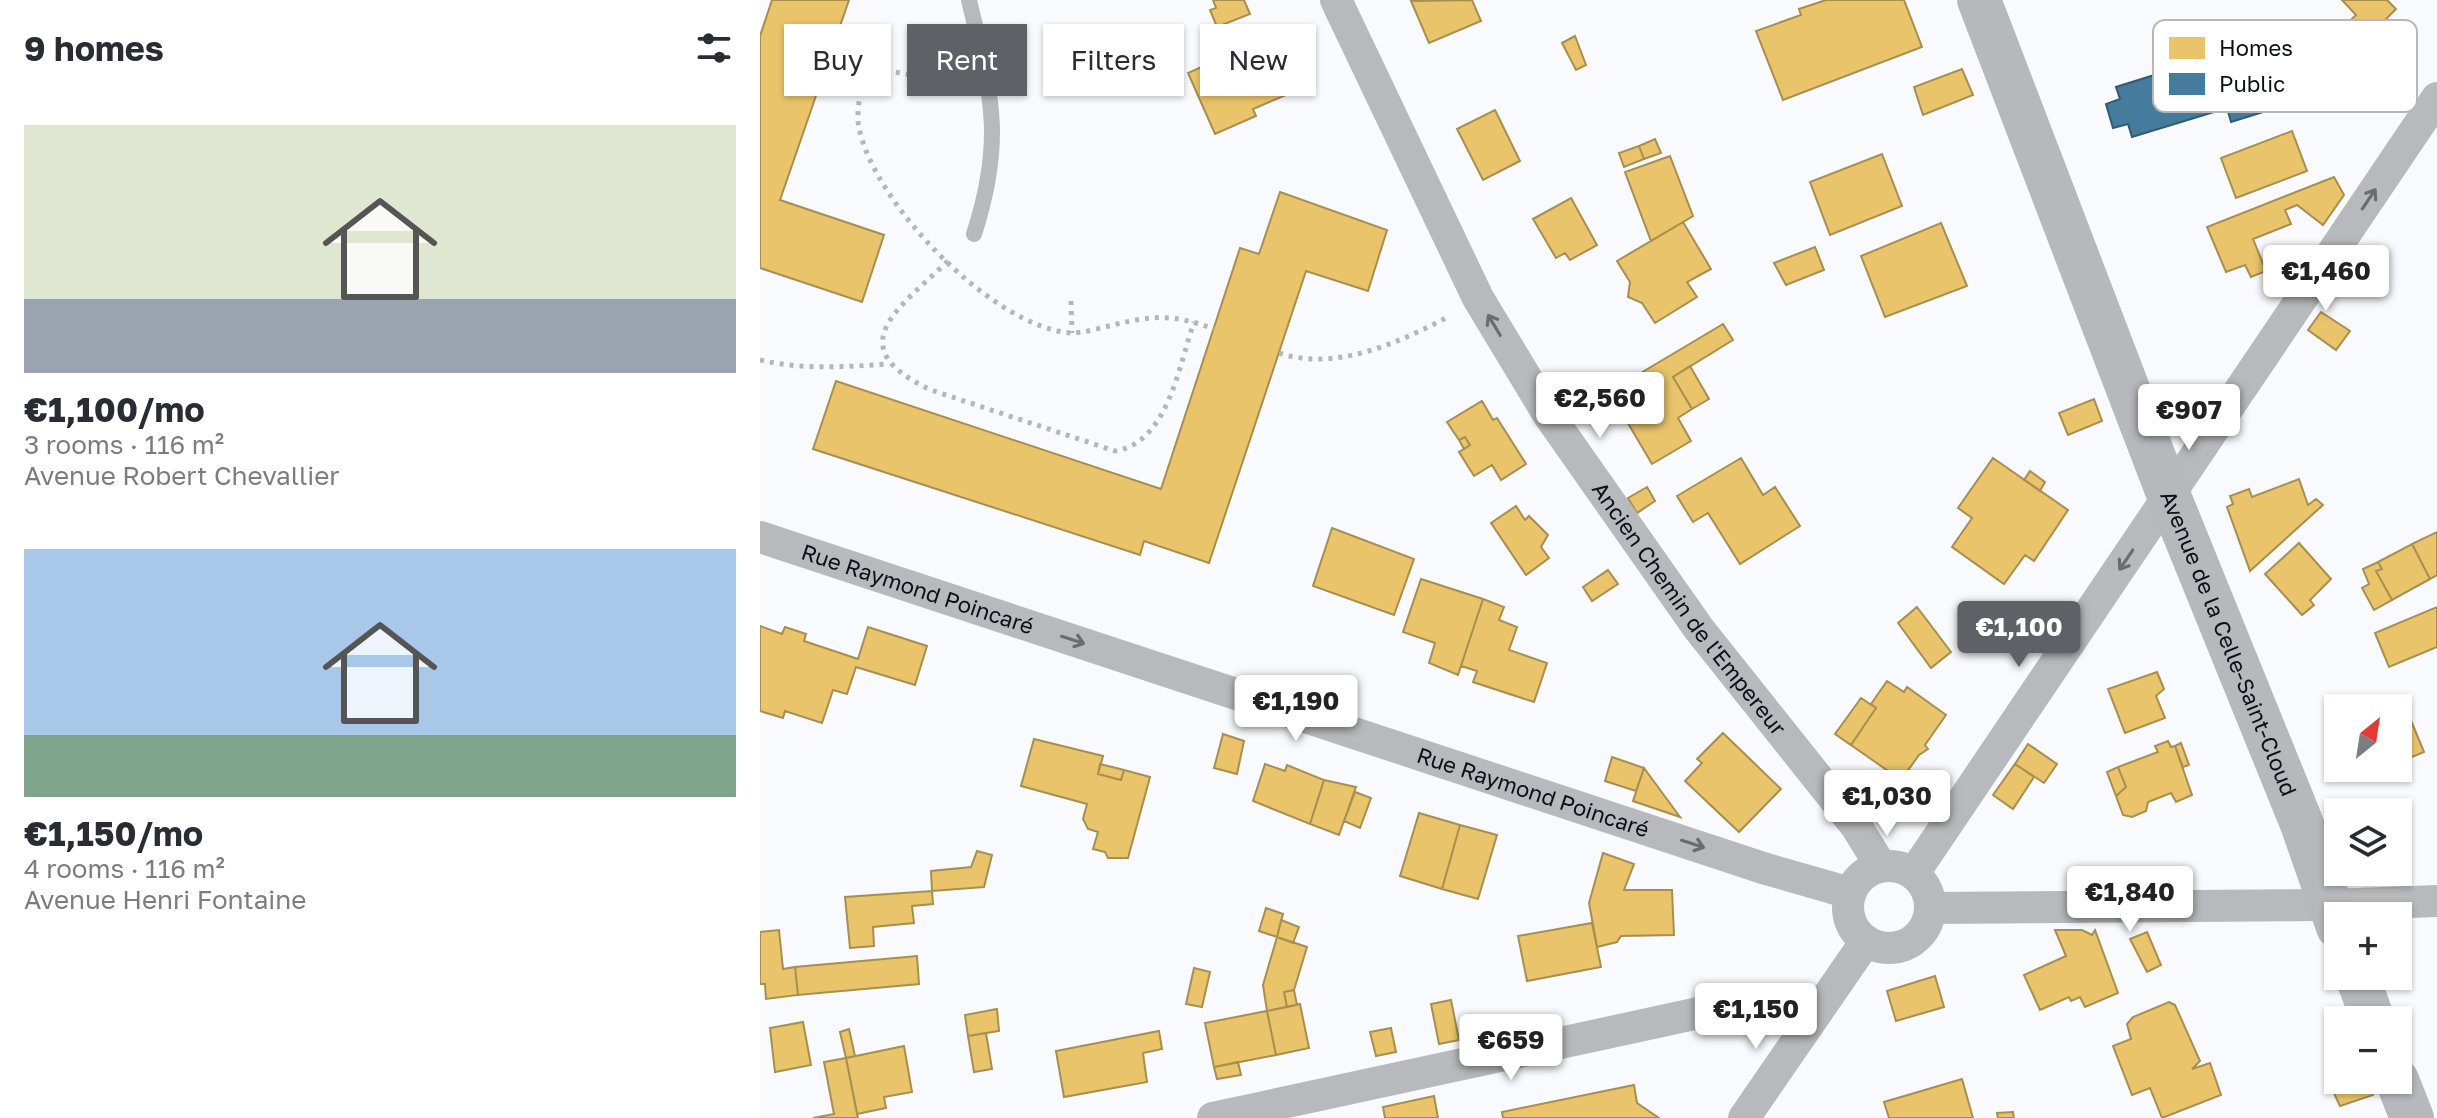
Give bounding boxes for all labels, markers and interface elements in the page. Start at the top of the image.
legend [2153,20,2417,112]
chip: Buy [784,24,891,96]
chip: Rent [907,24,1027,96]
chip: Filters [1043,24,1184,96]
chip: New [1200,24,1316,96]
icon: filters [692,26,736,70]
text: 9 homes [24,28,164,68]
text: Homes [2219,34,2293,61]
text: Public [2219,70,2285,97]
icon: home [308,177,452,321]
one-way arrow [2361,188,2377,210]
pin: €1,460 [2261,245,2391,313]
text: €1,460 [2281,255,2371,286]
one-way arrow [1486,314,1502,337]
pin: €2,560 [1535,372,1665,440]
text: €2,560 [1554,382,1646,413]
pin: €907 [2142,384,2236,452]
text: €1,100/mo [24,389,205,429]
text: €907 [2156,394,2222,425]
text: 3 rooms · 116 m² [24,429,224,460]
text: Avenue Robert Chevallier [24,460,339,491]
street label: Ancien Chemin de l'Empereur [1587,476,1793,741]
street label: Avenue de la Celle-Saint-Cloud [2155,486,2303,800]
street label: Rue Raymond Poincaré [798,538,1037,639]
one-way arrow [2118,549,2134,571]
icon: home [308,601,452,745]
pin: €1,100 [1954,601,2084,669]
text: €1,100 [1975,611,2063,642]
one-way arrow [1061,634,1086,649]
pin: €1,190 [1231,675,1361,743]
text: €1,190 [1253,685,1339,716]
north arrow [2324,694,2412,782]
map controls [2324,694,2412,1094]
street label: Rue Raymond Poincaré [1414,741,1653,843]
pin: €1,030 [1822,770,1952,838]
text: €1,030 [1842,780,1932,811]
button: layers [2324,798,2412,886]
text: €1,150/mo [24,813,203,853]
one-way arrow [1680,838,1705,853]
text: 4 rooms · 116 m² [24,853,225,884]
pin: €1,840 [2065,866,2195,934]
text: €1,840 [2085,876,2175,907]
text: Avenue Henri Fontaine [24,884,306,915]
button: + [2324,902,2412,990]
pin: €1,150 [1691,983,1821,1051]
text: €1,150 [1713,993,1799,1024]
button: − [2324,1006,2412,1094]
pin: €659 [1464,1014,1558,1082]
text: €659 [1477,1024,1545,1055]

